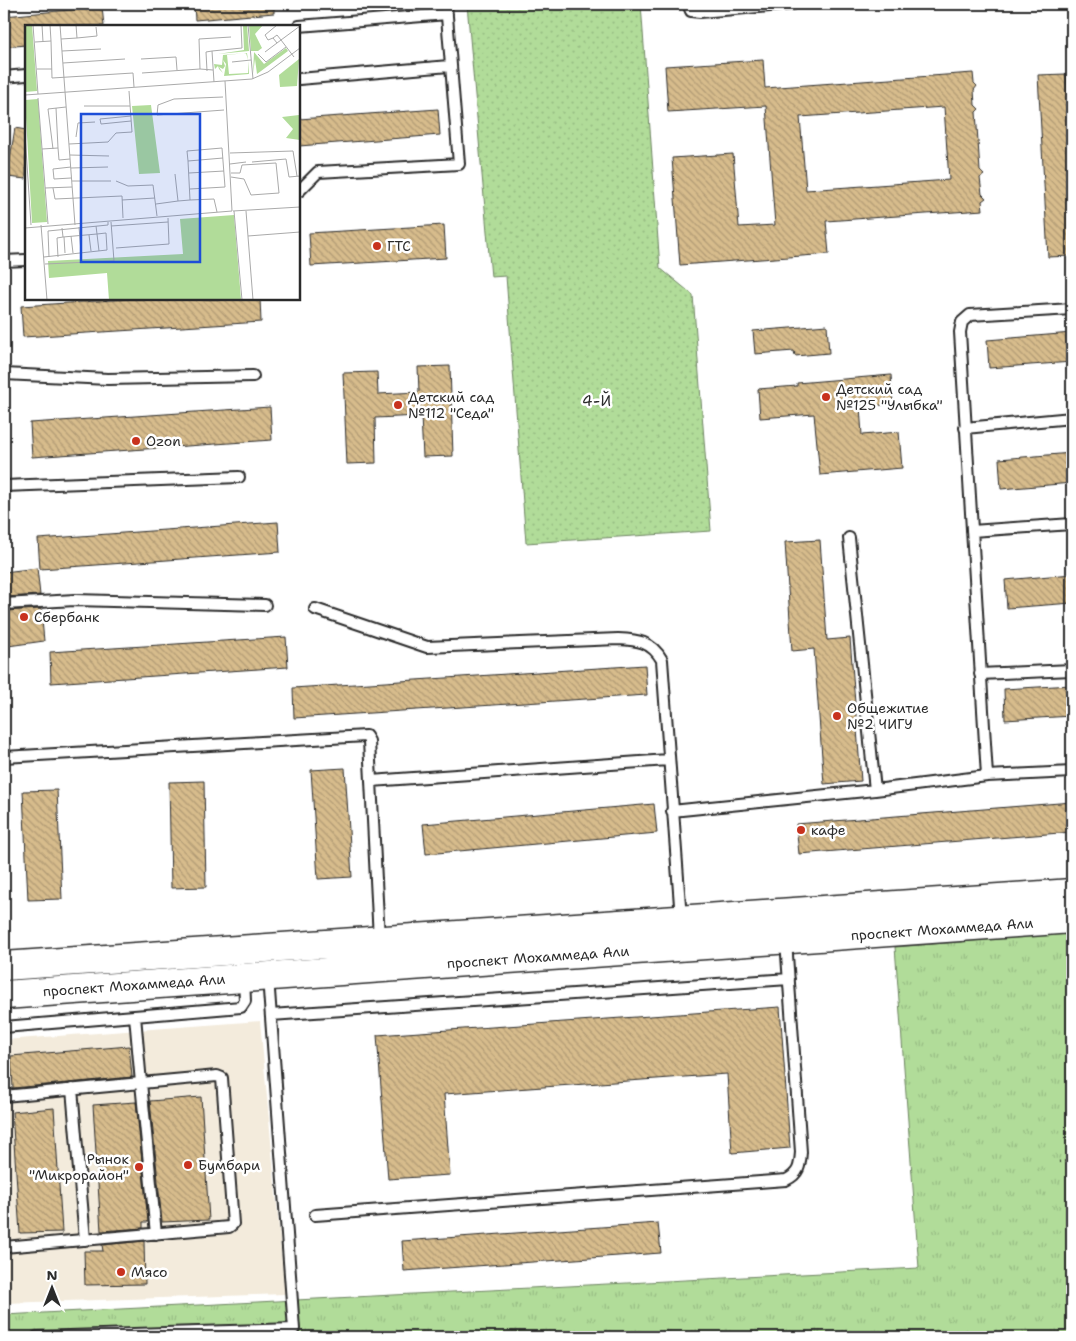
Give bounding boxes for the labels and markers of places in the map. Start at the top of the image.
place label: ГТС [387,237,411,255]
marker: ГТС [371,240,383,252]
place label: Детский сад №125 "Улыбка" [836,380,943,414]
place label: Детский сад №112 "Седа" [408,388,494,422]
marker: Детский сад №125 "Улыбка" [820,391,832,403]
marker: Детский сад №112 "Седа" [392,399,404,411]
place label: Ozon [146,432,181,450]
marker: Ozon [130,435,142,447]
place label: Сбербанк [34,608,100,626]
marker: Сбербанк [18,611,30,623]
place label: Общежитие №2 ЧИГУ [847,699,929,733]
marker: Общежитие №2 ЧИГУ [831,710,843,722]
place label: кафе [811,821,846,839]
marker: кафе [795,824,807,836]
place label: Рынок "Микрорайон" [29,1150,130,1184]
place label: Бумбари [198,1156,260,1174]
marker: Бумбари [182,1159,194,1171]
marker: Рынок "Микрорайон" [133,1161,145,1173]
place label: Мясо [131,1263,168,1281]
marker: Мясо [115,1266,127,1278]

